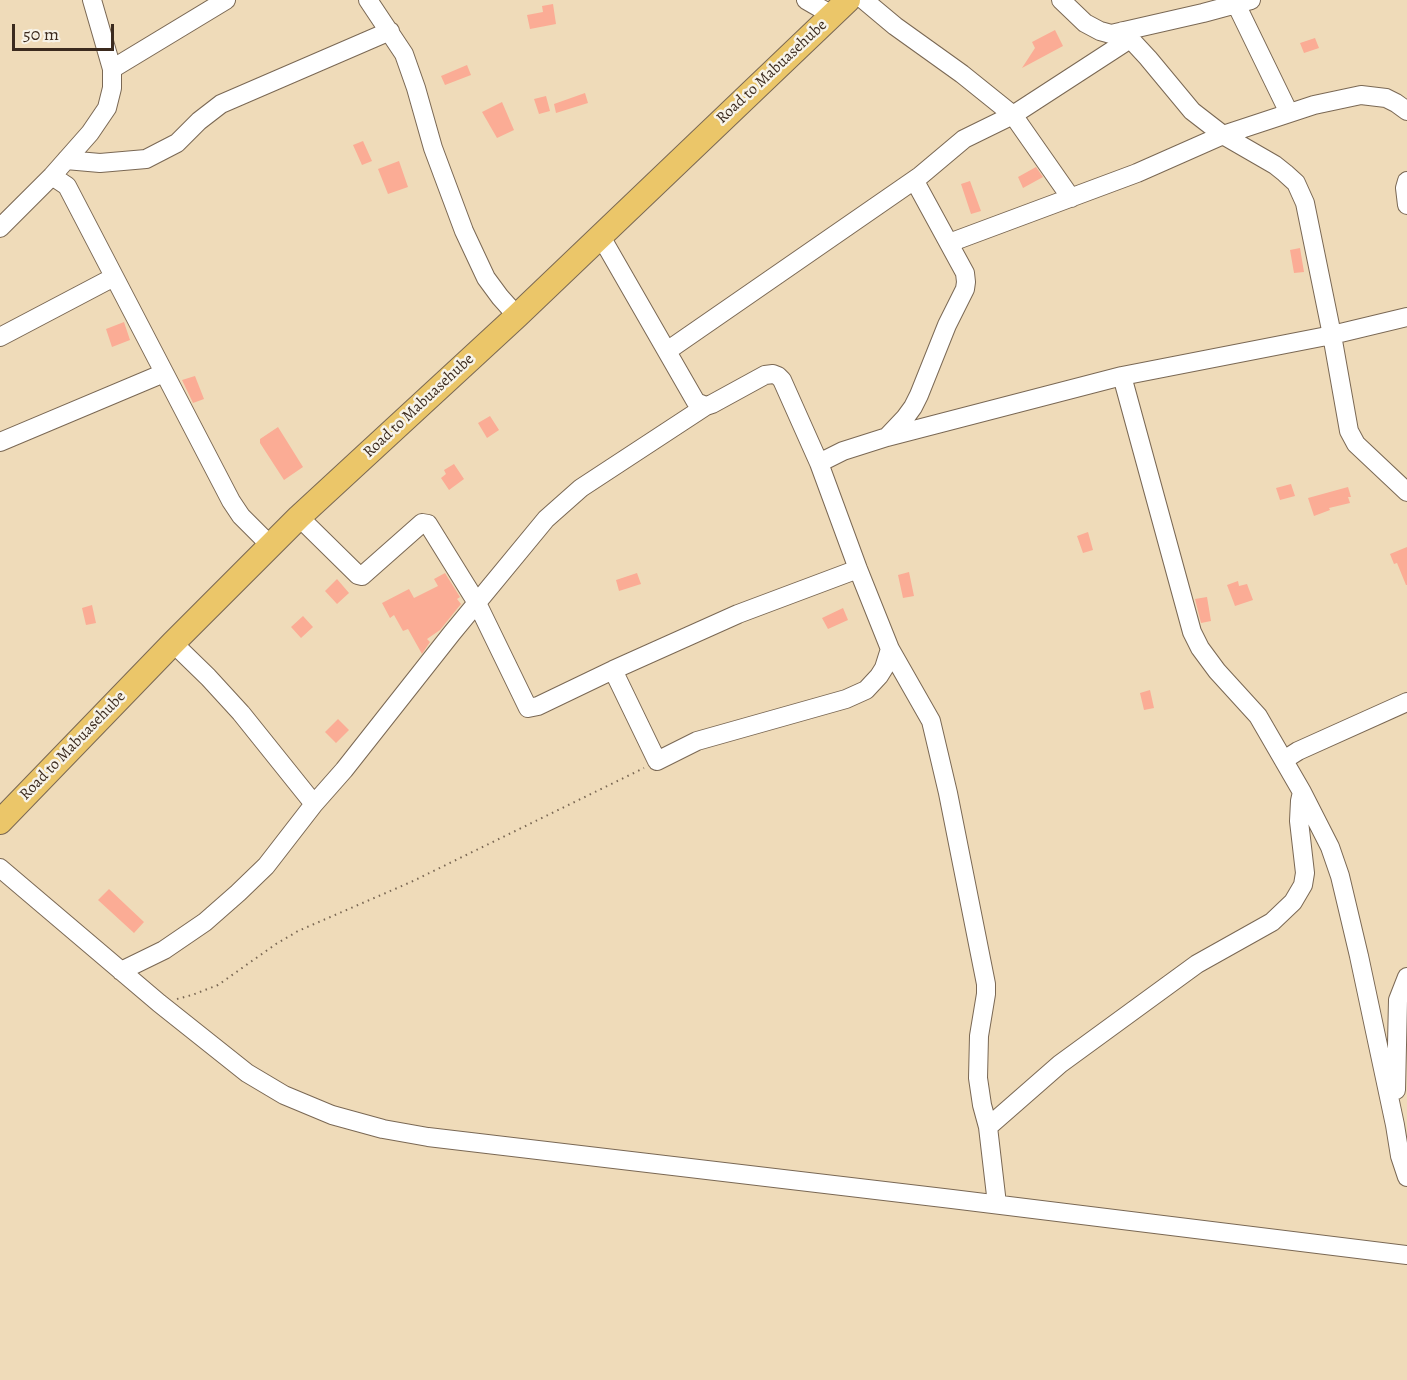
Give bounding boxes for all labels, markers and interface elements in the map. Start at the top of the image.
scale bar [15,12,117,50]
street label: Road to Mabuasehube [713,16,831,128]
text: 50 m [23,22,59,46]
street label: Road to Mabuasehube [360,350,478,462]
street label: Road to Mabuasehube [16,688,130,804]

